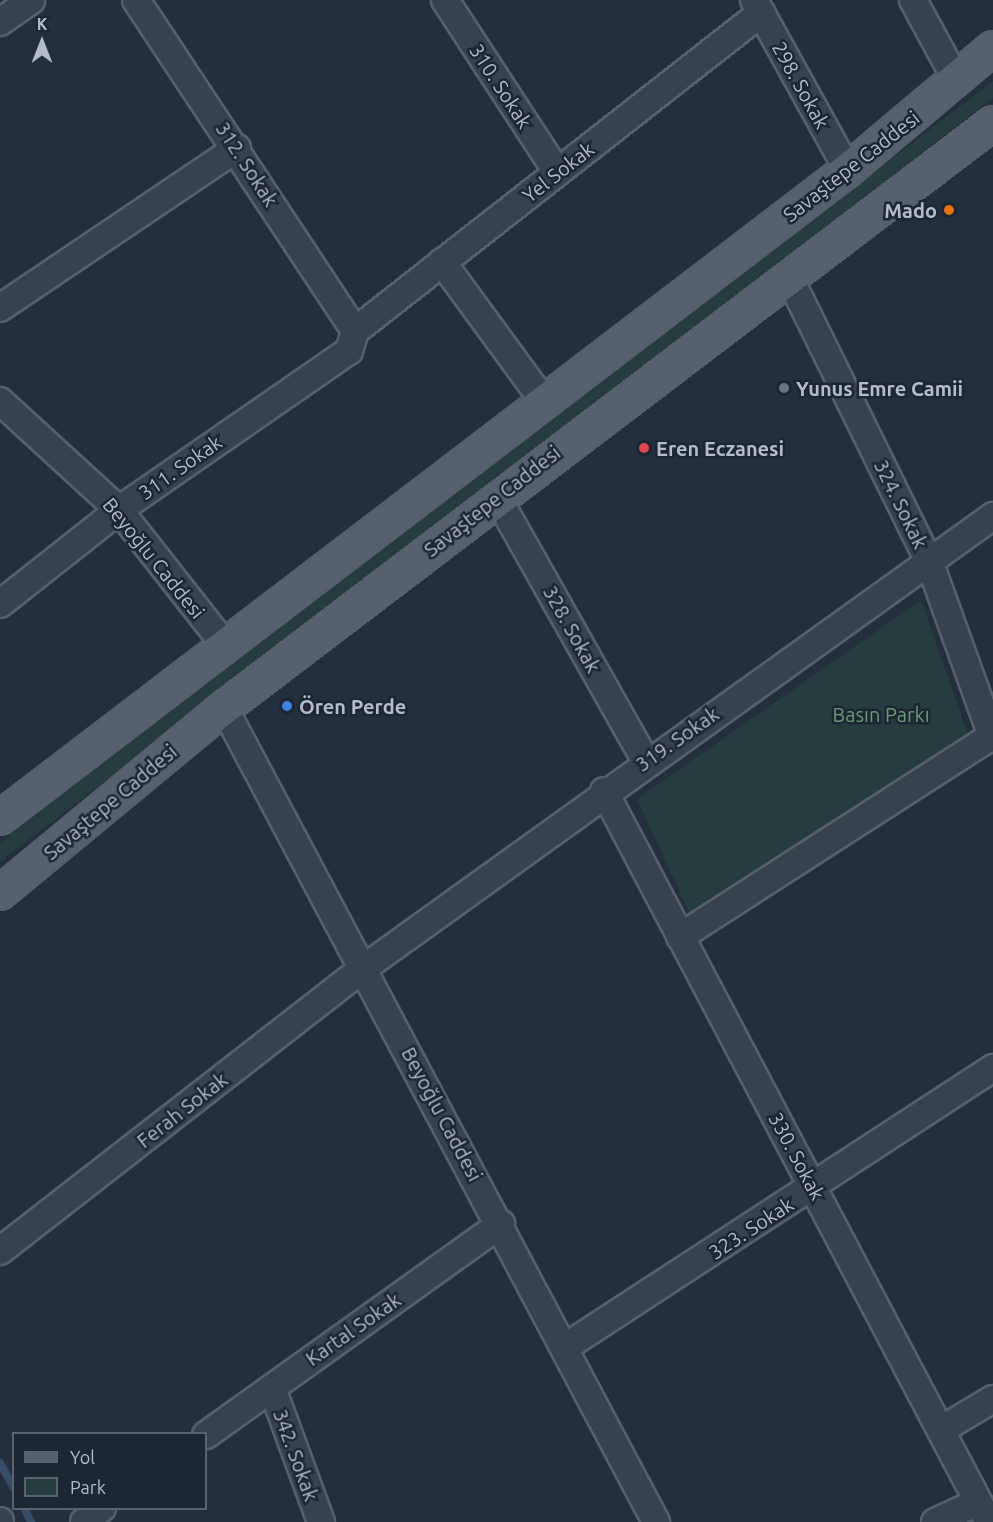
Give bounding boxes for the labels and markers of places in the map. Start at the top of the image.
place label: Mado [884,198,937,222]
marker: Mado [942,203,956,217]
place label: Yunus Emre Camii [796,376,963,400]
marker: Yunus Emre Camii [777,381,791,395]
place label: Eren Eczanesi [656,436,784,460]
marker: Eren Eczanesi [637,441,651,455]
place label: Ören Perde [299,694,406,718]
marker: Ören Perde [280,699,294,713]

